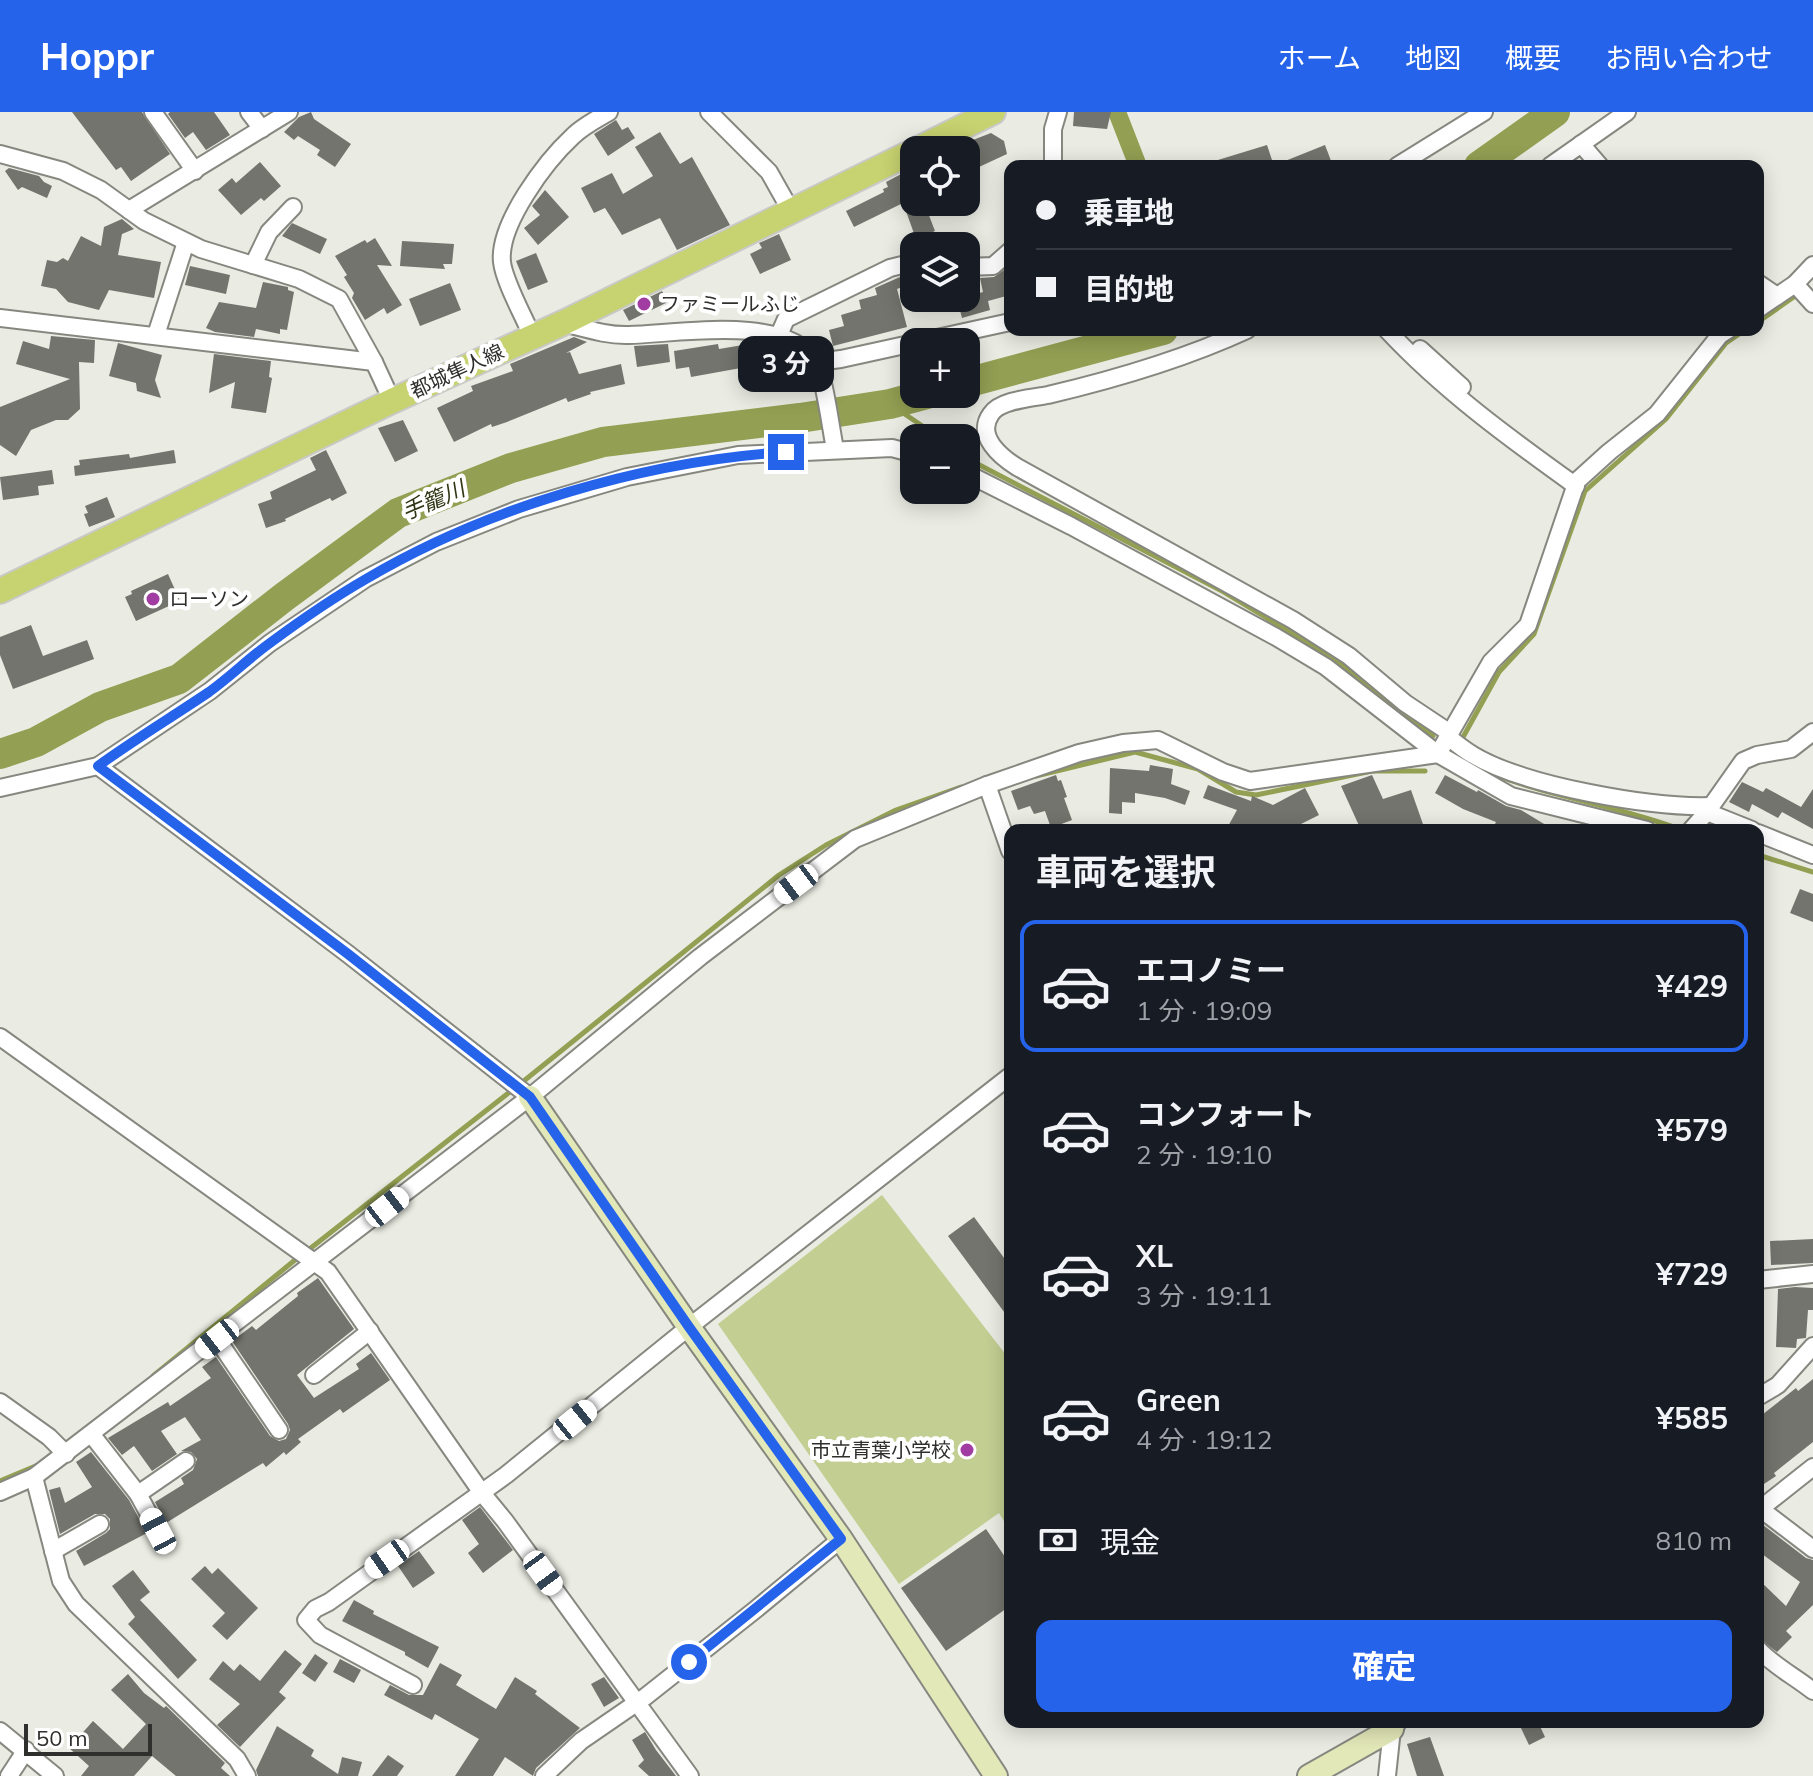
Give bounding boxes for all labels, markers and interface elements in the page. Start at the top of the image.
text: Hoppr [40,32,154,80]
text: ホーム [1278,40,1361,75]
text: 地図 [1405,40,1461,75]
text: 概要 [1505,40,1561,75]
text: お問い合わせ [1605,40,1773,75]
map controls [900,136,980,504]
button: locate [900,136,980,216]
text: 乗車地 [1084,193,1174,231]
button: layers [900,232,980,312]
text: 目的地 [1084,270,1174,308]
place label: ファミールふじ [660,291,800,316]
marker: ファミールふじ [635,295,653,313]
button: + [900,328,980,408]
callout: 3 分 [738,336,834,392]
street label: 都城隼人線 [406,338,507,403]
text: 3 分 [762,347,810,380]
button: − [900,424,980,504]
route end [768,434,804,470]
water label: 手籠川 [397,473,471,526]
place label: ローソン [169,586,249,611]
marker: ローソン [144,590,162,608]
text: 車両を選択 [1036,849,1216,894]
car [770,860,822,908]
icon: car [1040,950,1112,1022]
text: エコノミー [1136,951,1286,989]
text: ¥429 [1656,967,1728,1005]
text: 1 分 · 19:09 [1136,994,1272,1027]
icon: car [1040,1094,1112,1166]
text: コンフォート [1136,1095,1315,1133]
text: ¥579 [1656,1111,1728,1149]
text: 2 分 · 19:10 [1136,1138,1272,1171]
car [361,1183,413,1231]
text: XL [1136,1237,1173,1275]
icon: car [1040,1238,1112,1310]
text: ¥729 [1656,1255,1728,1293]
text: 3 分 · 19:11 [1136,1279,1272,1312]
car [191,1315,243,1363]
text: Green [1136,1381,1221,1419]
icon: car [1040,1382,1112,1454]
car [549,1396,601,1444]
text: ¥585 [1656,1399,1728,1437]
text: 4 分 · 19:12 [1136,1423,1272,1456]
place label: 市立青葉小学校 [811,1437,951,1462]
marker: 市立青葉小学校 [958,1441,976,1459]
car [136,1504,180,1558]
icon: cash [1036,1518,1080,1562]
text: 現金 [1100,1523,1160,1561]
text: 810 m [1656,1524,1732,1557]
car [360,1535,414,1583]
car [519,1547,567,1599]
button: 確定 [1036,1620,1732,1712]
route start [671,1644,707,1680]
scale bar [24,1720,152,1756]
text: 50 m [36,1724,87,1752]

